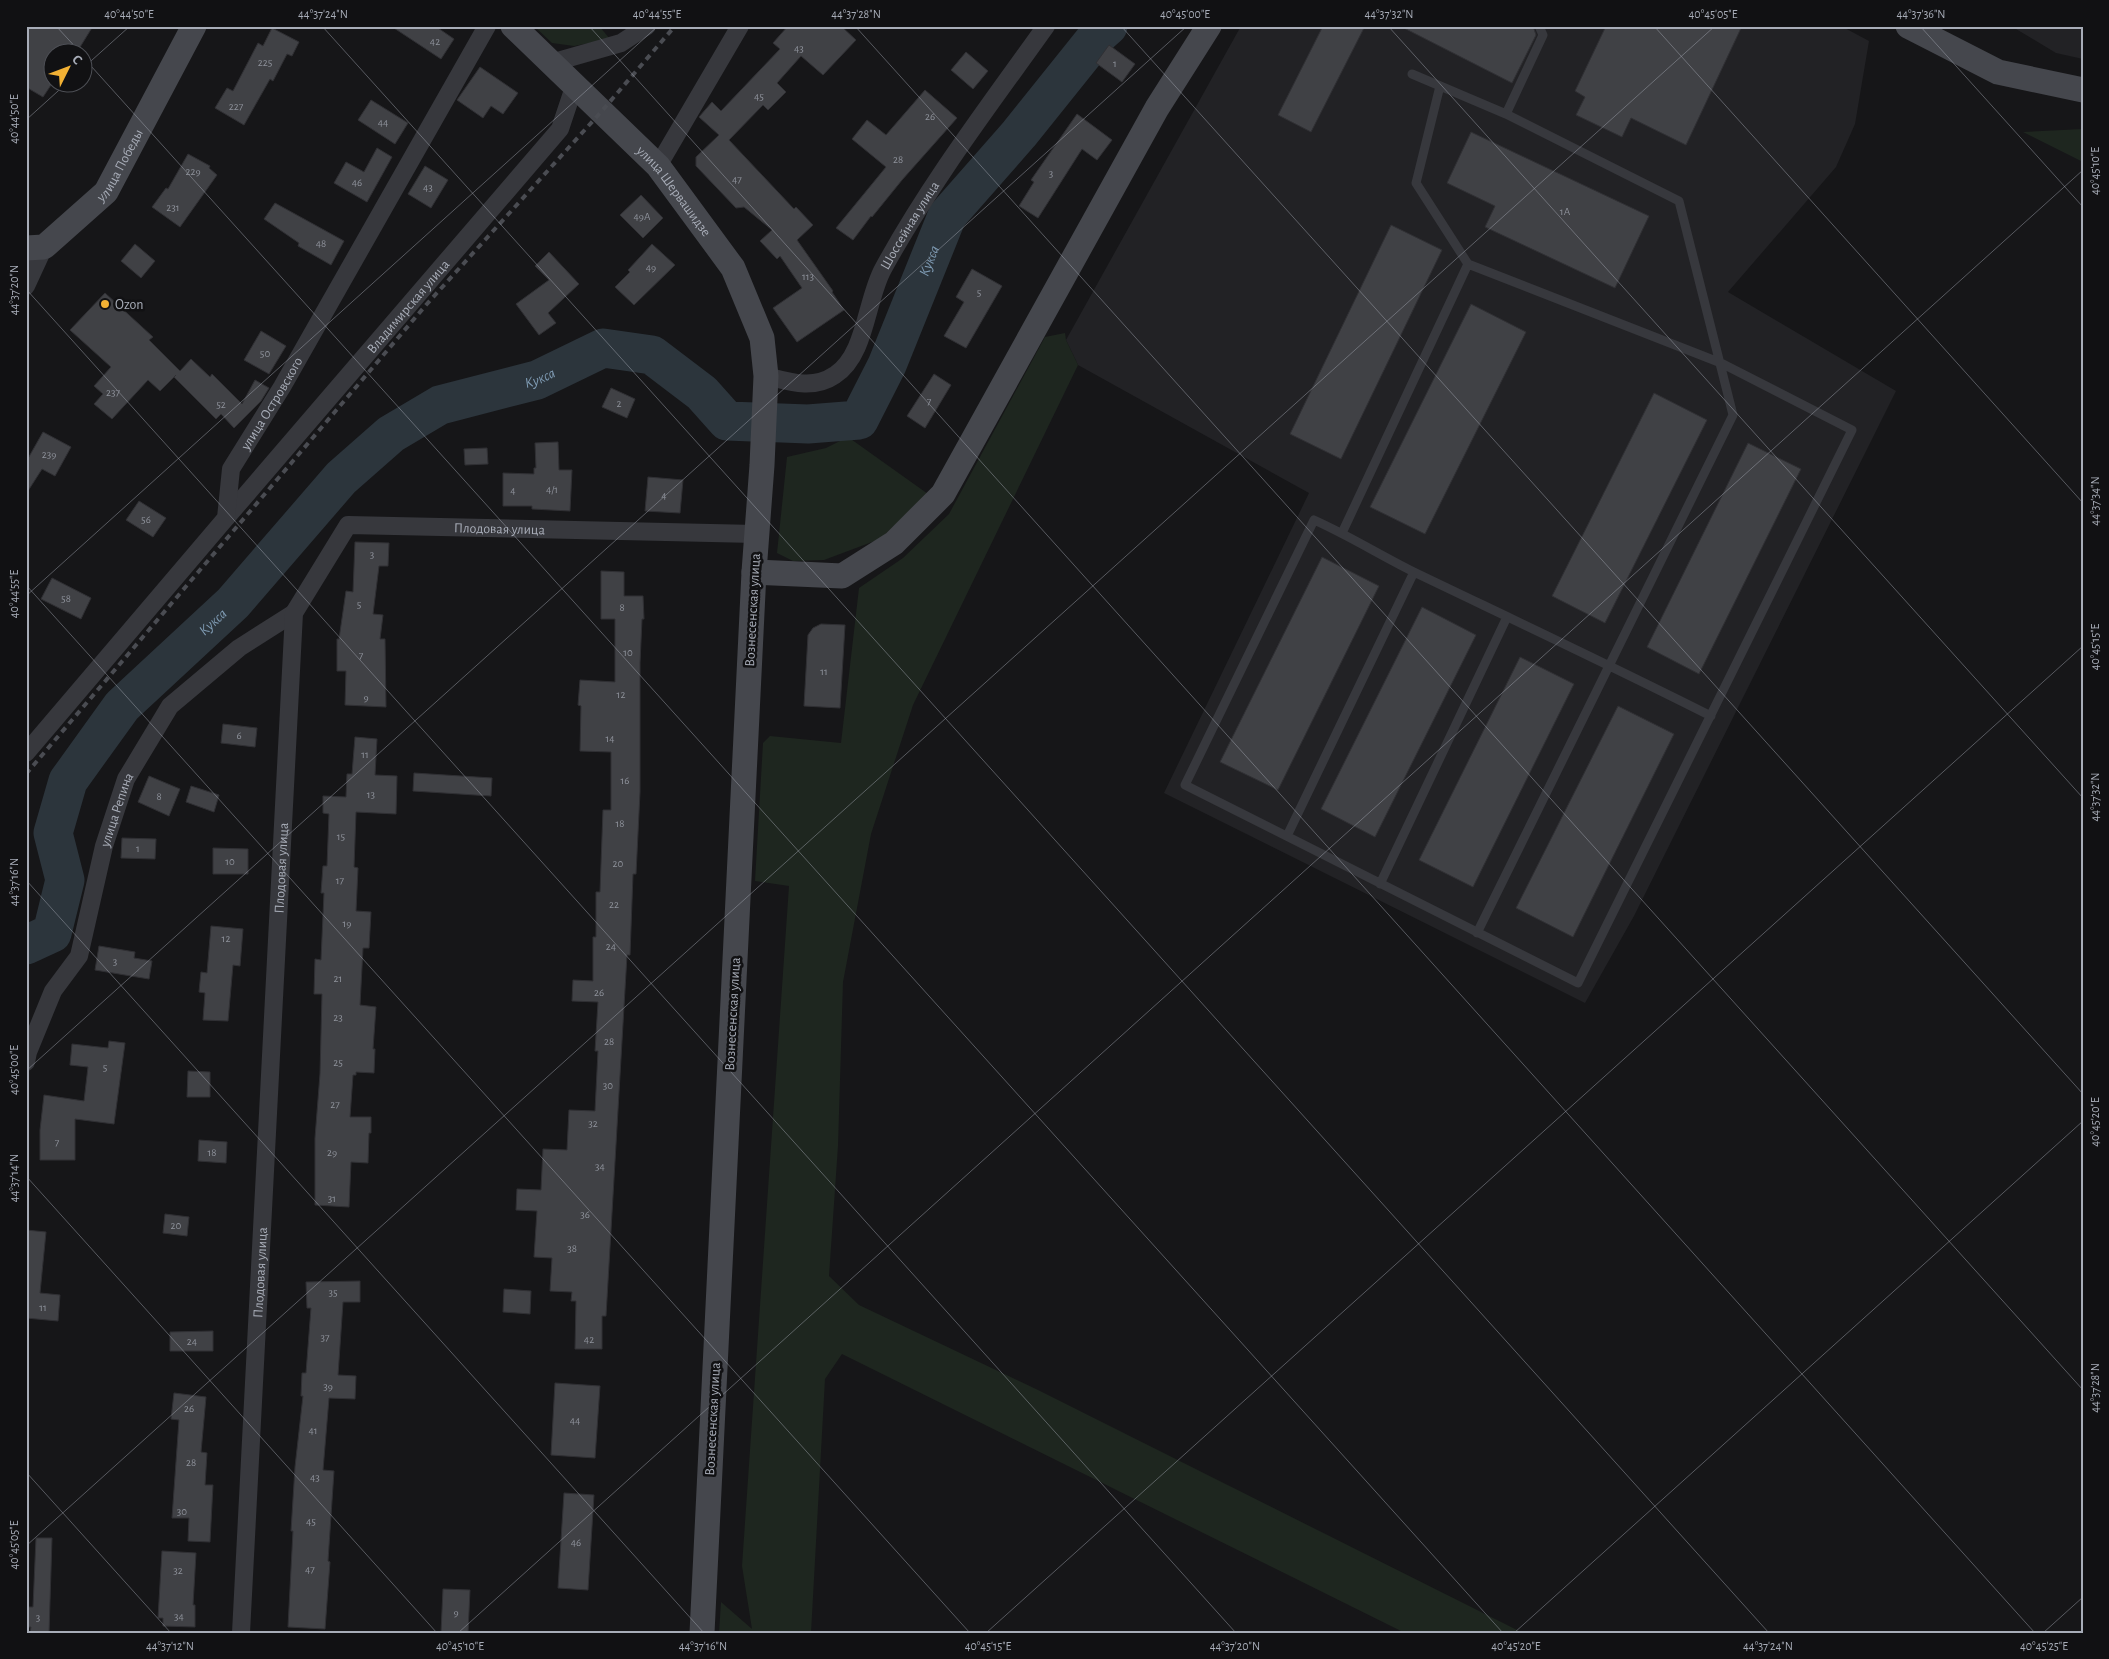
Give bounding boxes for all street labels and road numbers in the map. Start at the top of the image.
street label: улица Победы [94,127,146,205]
street label: улица Шервашидзе [633,143,713,239]
street label: Шоссейная улица [878,179,943,272]
street label: Владимирская улица [365,257,453,356]
street label: улица Островского [238,355,306,453]
street label: Плодовая улица [454,521,546,537]
street label: Вознесенская улица [743,552,763,667]
street label: улица Репина [98,770,137,850]
street label: Плодовая улица [272,822,291,914]
street label: Вознесенская улица [723,956,743,1071]
street label: Плодовая улица [251,1226,270,1318]
street label: Вознесенская улица [703,1361,723,1476]

